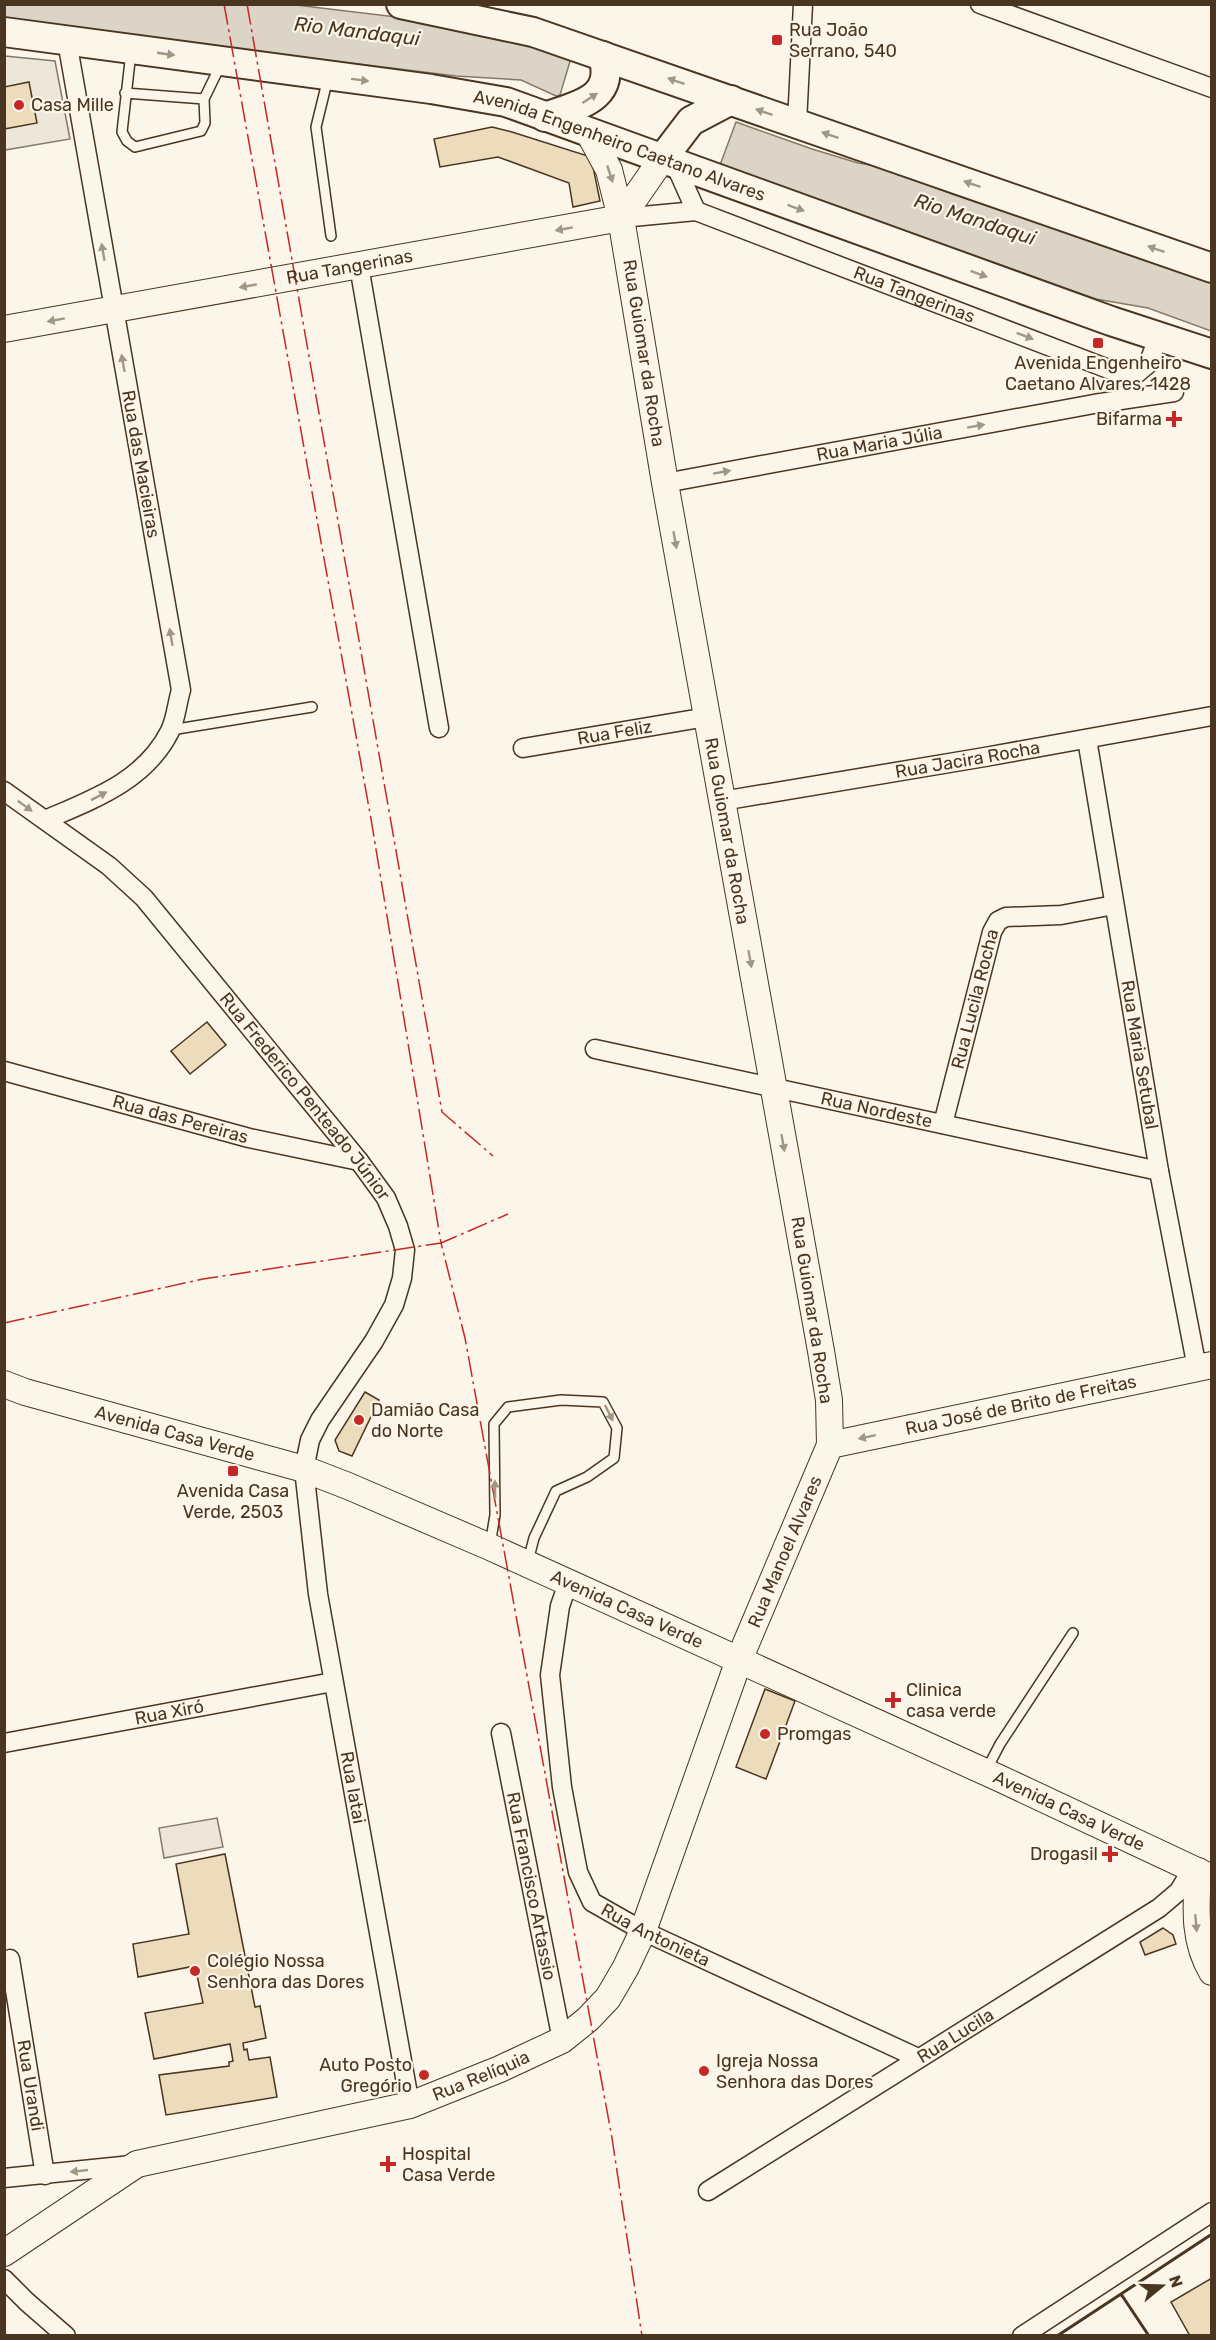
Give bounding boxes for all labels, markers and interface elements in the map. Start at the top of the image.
water label: Rio Mandaqui [293,11,422,51]
place label: Rua João Serrano, 540 [789,19,897,62]
marker: Rua João Serrano, 540 [770,33,784,47]
one-way arrow [157,50,176,59]
one-way arrow [350,75,369,85]
one-way arrow [667,76,685,86]
street label: Avenida Engenheiro Caetano Alvares [472,86,769,206]
one-way arrow [582,92,598,103]
place label: Casa Mille [31,94,114,116]
marker: Casa Mille [12,98,26,112]
one-way arrow [755,106,773,116]
one-way arrow [821,129,839,139]
one-way arrow [605,165,615,183]
one-way arrow [963,179,981,189]
water label: Rio Mandaqui [911,188,1040,250]
one-way arrow [787,203,805,213]
one-way arrow [554,225,573,234]
one-way arrow [99,243,108,262]
one-way arrow [1147,243,1165,253]
street label: Rua Tangerinas [284,245,415,289]
street label: Rua Guiomar da Rocha [618,258,670,448]
street label: Rua Tangerinas [850,261,978,328]
one-way arrow [971,269,989,279]
one-way arrow [238,282,257,291]
one-way arrow [46,316,65,325]
one-way arrow [1016,332,1034,341]
marker: Avenida Engenheiro Caetano Alvares, 1428 [1091,336,1105,350]
place label: Avenida Engenheiro Caetano Alvares, 1428 [1005,352,1191,395]
one-way arrow [118,353,127,372]
street label: Rua das Macieiras [117,388,165,540]
place label: Bifarma [1096,408,1162,430]
marker: Bifarma [1167,412,1181,426]
street label: Rua Maria Júlia [815,421,944,466]
one-way arrow [967,421,986,430]
one-way arrow [713,467,732,476]
one-way arrow [671,531,680,550]
one-way arrow [166,628,175,647]
street label: Rua Feliz [576,715,654,750]
street label: Rua Guiomar da Rocha [700,736,754,926]
street label: Rua Jacira Rocha [894,736,1042,783]
one-way arrow [90,792,107,801]
one-way arrow [16,800,32,812]
street label: Rua Lucila Rocha [946,927,1003,1071]
one-way arrow [746,950,755,969]
street label: Rua Maria Setubal [1116,978,1163,1131]
street label: Rua Frederico Penteado Júnior [215,988,395,1205]
street label: Rua Nordeste [819,1087,934,1133]
street label: Rua das Pereiras [110,1090,251,1148]
one-way arrow [779,1134,788,1153]
street label: Rua Guiomar da Rocha [786,1215,838,1405]
street label: Rua José de Brito de Freitas [903,1370,1138,1440]
place label: Damião Casa do Norte [371,1399,479,1442]
street label: Avenida Casa Verde [92,1401,257,1466]
one-way arrow [604,1404,614,1421]
marker: Damião Casa do Norte [352,1413,366,1427]
one-way arrow [857,1433,876,1442]
marker: Avenida Casa Verde, 2503 [226,1464,240,1478]
street label: Rua Manoel Alvares [743,1472,827,1631]
place label: Avenida Casa Verde, 2503 [177,1480,289,1523]
one-way arrow [490,1480,500,1499]
street label: Avenida Casa Verde [547,1565,707,1653]
place label: Clinica casa verde [906,1679,996,1722]
marker: Clinica casa verde [884,1691,902,1709]
street label: Rua Xiró [133,1695,205,1730]
place label: Promgas [777,1723,851,1745]
marker: Promgas [758,1727,772,1741]
street label: Rua Iatai [336,1750,370,1825]
street label: Avenida Casa Verde [990,1766,1148,1856]
street label: Rua Francisco Artassio [502,1790,561,1982]
place label: Drogasil [1030,1843,1098,1865]
marker: Drogasil [1103,1847,1117,1861]
street label: Rua Antonieta [597,1898,713,1971]
one-way arrow [1191,1914,1201,1933]
place label: Colégio Nossa Senhora das Dores [207,1950,364,1993]
marker: Colégio Nossa Senhora das Dores [188,1964,202,1978]
street label: Rua Lucila [913,2004,998,2068]
street label: Rua Urandi [12,2038,49,2133]
street label: Rua Relíquia [429,2046,533,2106]
place label: Igreja Nossa Senhora das Dores [716,2050,873,2093]
place label: Auto Posto Gregório [319,2054,412,2097]
marker: Igreja Nossa Senhora das Dores [697,2064,711,2078]
marker: Auto Posto Gregório [417,2068,431,2082]
place label: Hospital Casa Verde [402,2143,495,2186]
marker: Hospital Casa Verde [379,2155,397,2173]
one-way arrow [69,2166,88,2176]
north arrow [1132,2256,1192,2316]
text: N [1165,2273,1187,2290]

